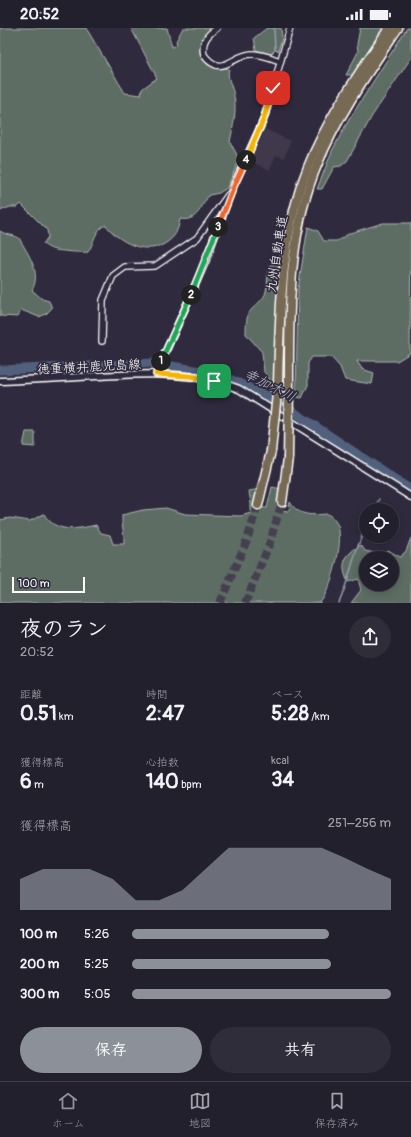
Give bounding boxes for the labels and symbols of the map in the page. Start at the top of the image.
pin [256,71,290,105]
pin: 4 [236,150,256,170]
street label: 九州自動車道 [263,214,291,294]
pin: 3 [208,217,228,237]
pin: 2 [181,285,201,305]
pin: 1 [151,351,171,371]
street label: 徳重横井鹿児島線 [37,356,142,378]
pin [197,364,231,398]
water label: 幸加木川 [241,365,299,406]
scale bar [12,575,85,594]

